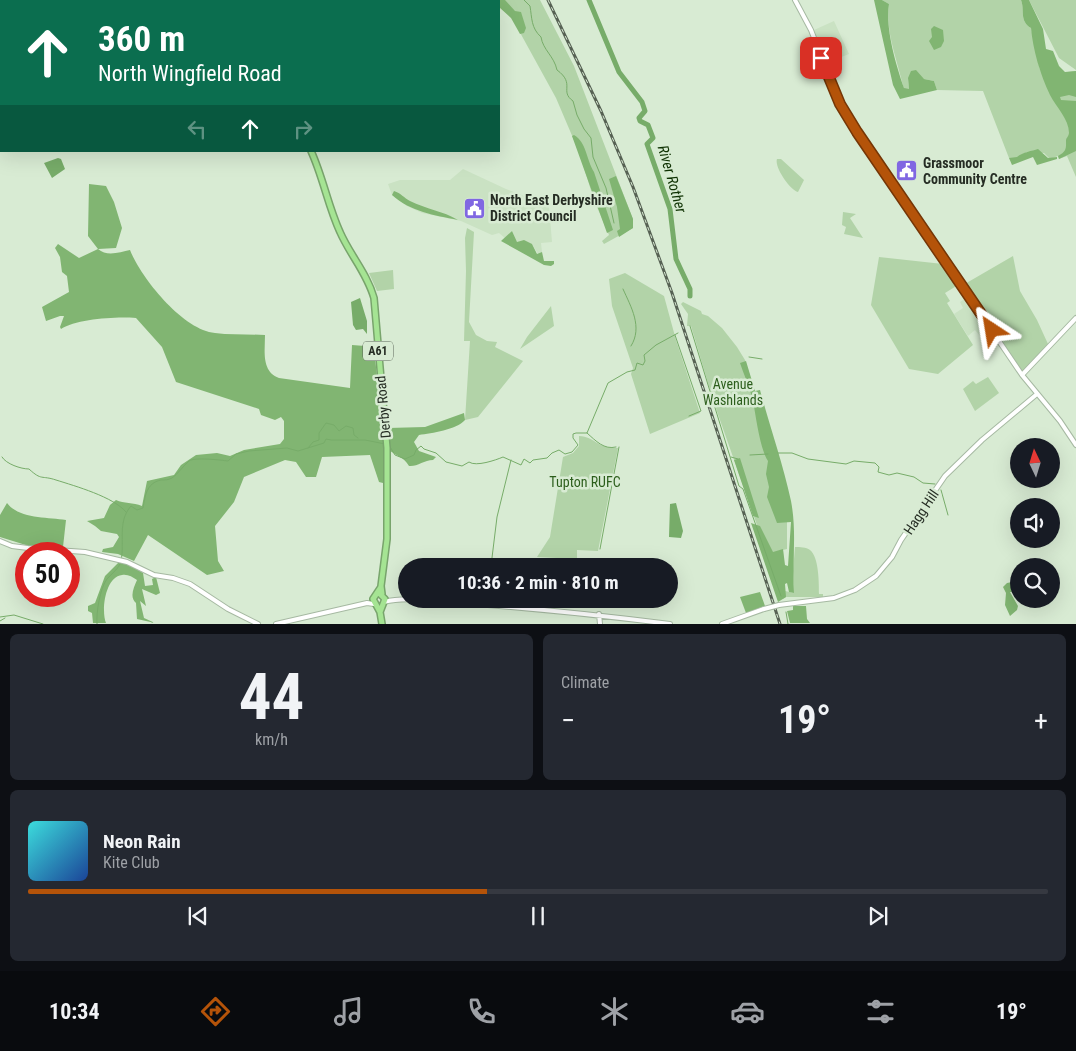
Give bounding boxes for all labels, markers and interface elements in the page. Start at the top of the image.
text: 360 m [98,19,185,60]
icon: ahead [15,20,80,85]
pin [800,37,842,79]
icon: arrive [807,44,835,72]
text: North Wingfield Road [98,61,282,86]
icon: left [183,115,211,143]
icon: ahead [236,115,264,143]
icon: right [289,115,317,143]
water label: River Rother [654,143,690,215]
place label: Grassmoor Community Centre [923,155,1027,187]
public building icon: Grassmoor Community Centre [895,159,919,183]
place label: North East Derbyshire District Council [490,192,613,224]
public building icon: North East Derbyshire District Council [462,196,486,220]
position arrow [965,303,1017,355]
road number: A61 [363,342,393,361]
street label: Derby Road [372,375,394,439]
park label: Avenue Washlands [703,376,763,408]
north arrow [1010,438,1060,488]
map controls [1010,438,1060,608]
park label: Tupton RUFC [549,474,621,490]
street label: Hagg Hill [900,486,942,538]
button: sound [1010,498,1060,548]
speed limit sign: 50 [15,542,80,607]
button: search [1010,558,1060,608]
text: 10:36 · 2 min · 810 m [457,571,619,594]
text: 44 [239,659,304,735]
text: Climate [561,673,609,692]
text: 19° [778,698,831,742]
text: − [561,704,575,737]
text: + [1034,704,1048,737]
text: km/h [255,730,288,749]
text: Neon Rain [103,830,181,853]
text: Kite Club [103,853,160,872]
icon: previous [184,902,212,930]
icon: pause [524,902,552,930]
icon: next [864,902,892,930]
icon: directions [198,994,233,1029]
icon: music [331,994,366,1029]
icon: phone [464,994,499,1029]
icon: climate [597,994,632,1029]
icon: car [730,994,765,1029]
icon: filters [863,994,898,1029]
text: 10:34 [49,999,100,1024]
text: 19° [996,999,1027,1024]

